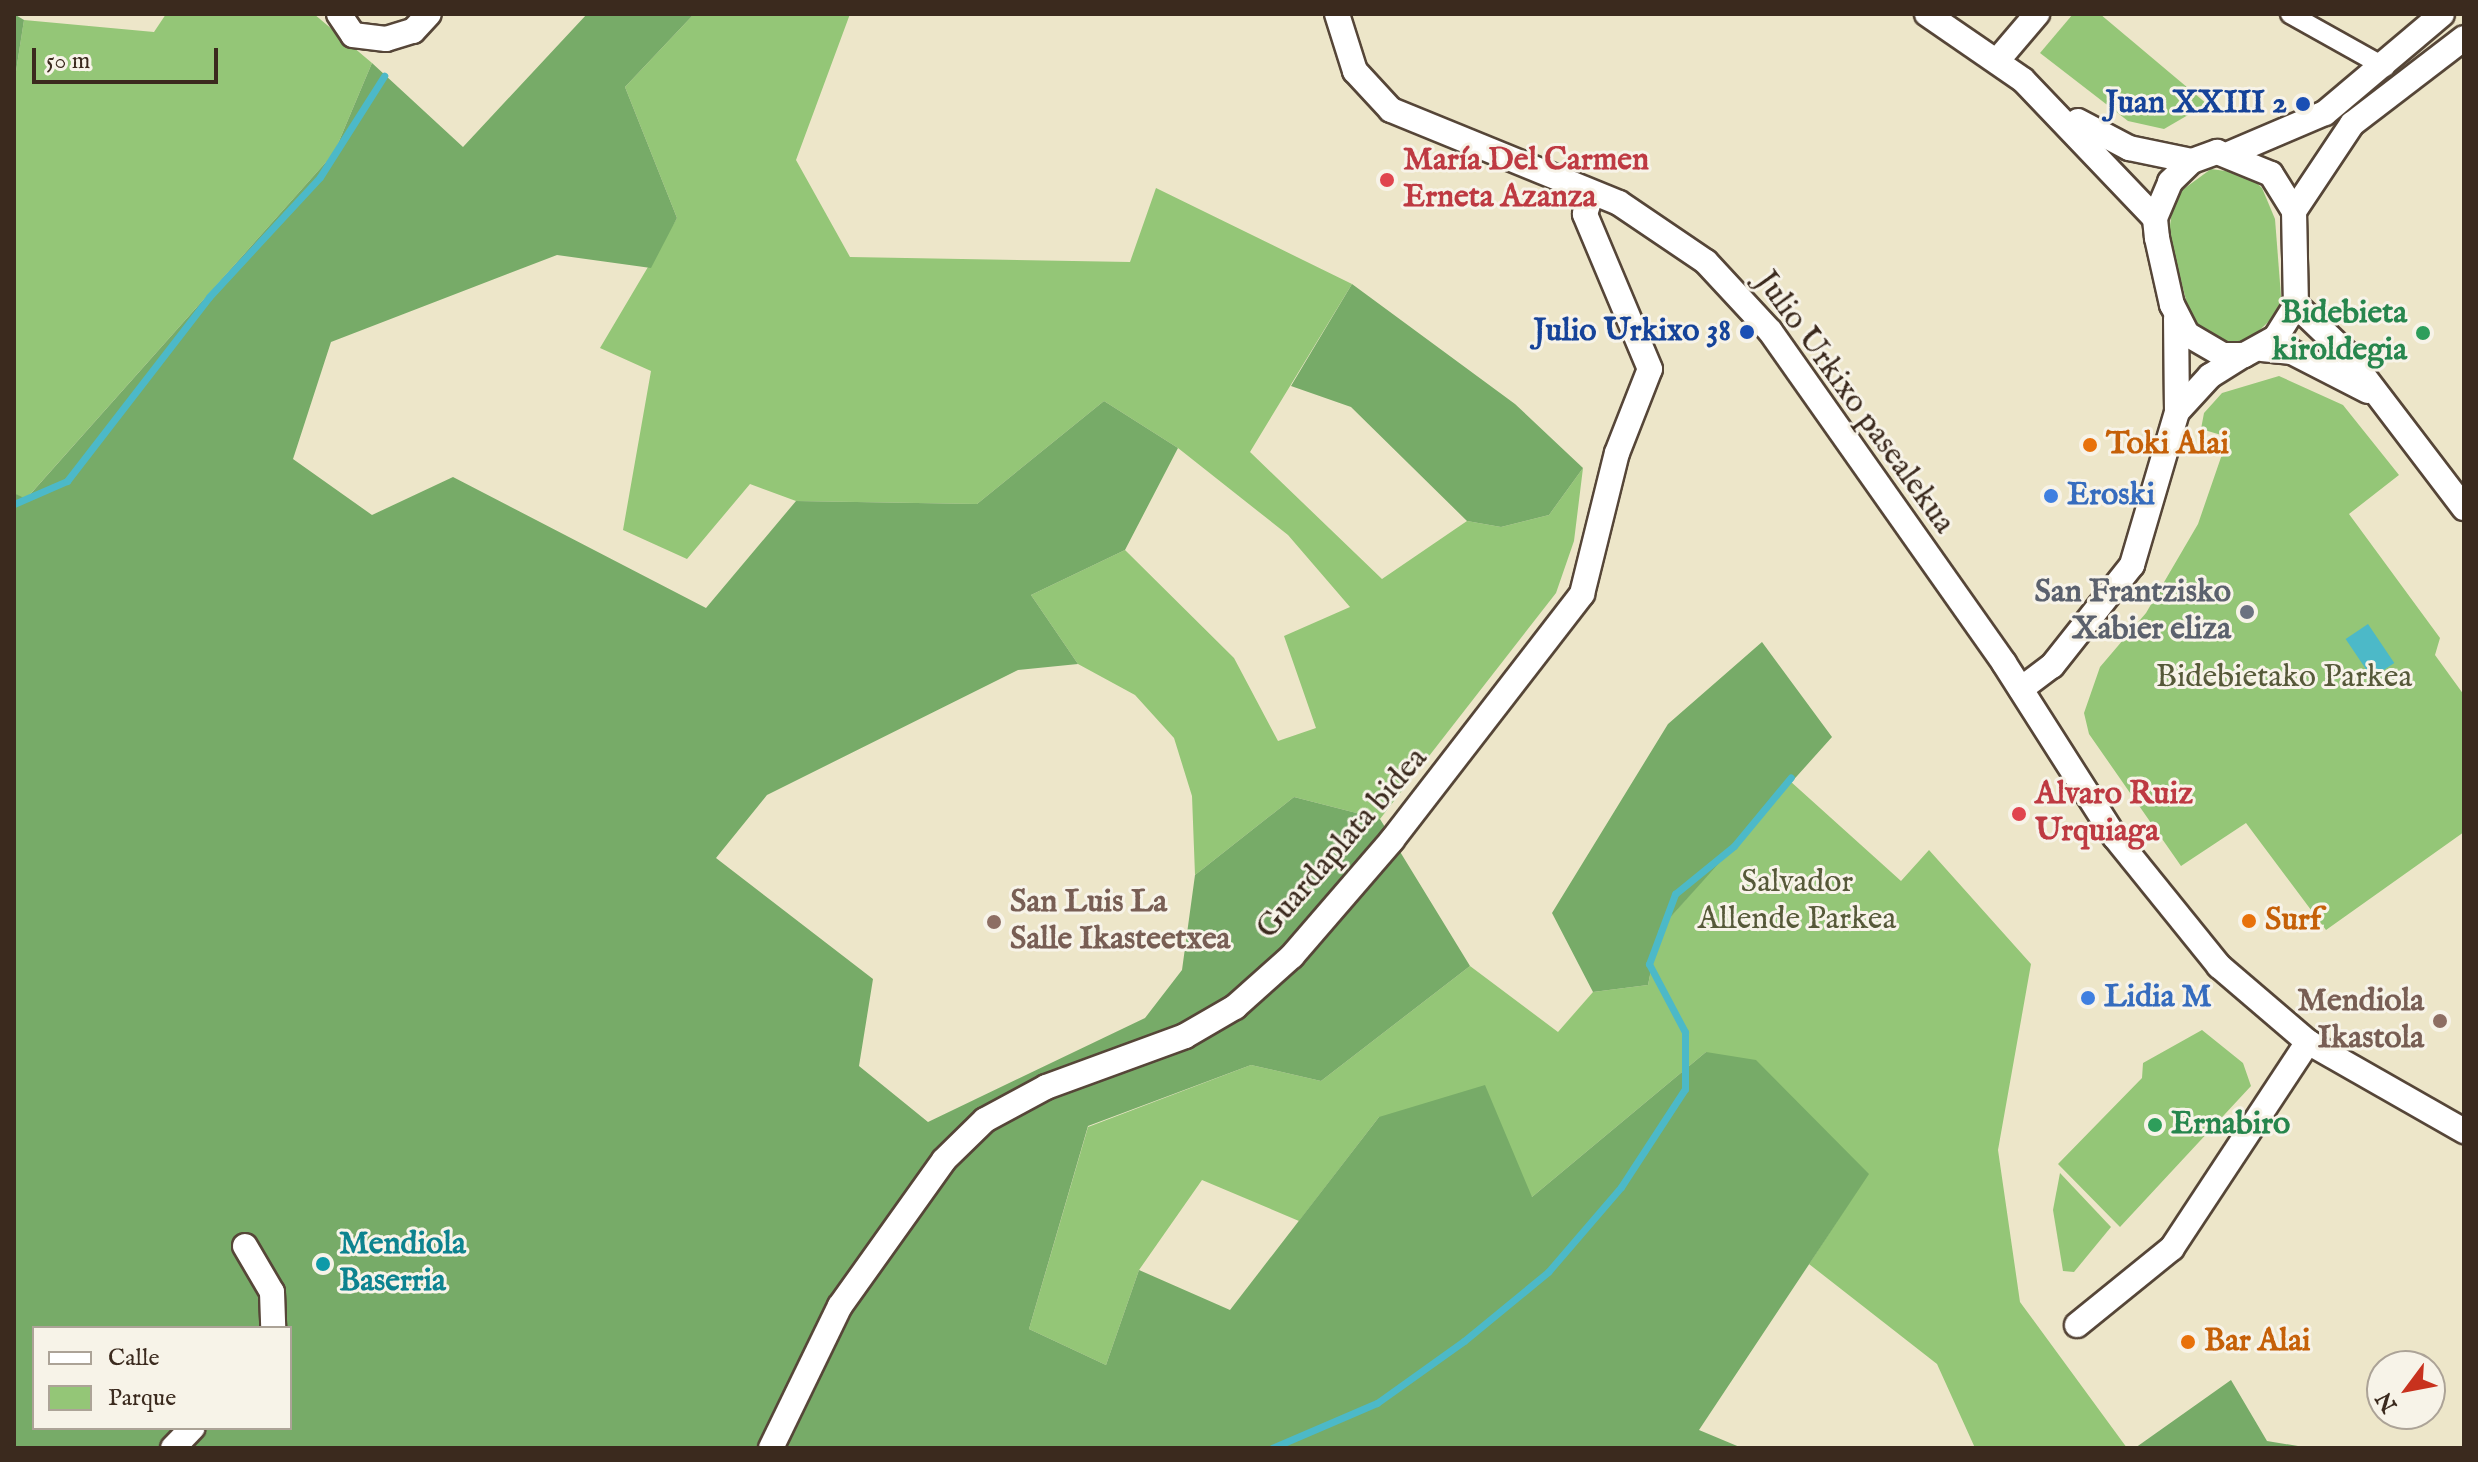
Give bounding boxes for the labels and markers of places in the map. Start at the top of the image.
place label: Juan XXIII 2 [2105,85,2287,123]
marker: Juan XXIII 2 [2294,95,2312,113]
place label: María Del Carmen Erneta Azanza [1403,143,1649,218]
marker: María Del Carmen Erneta Azanza [1378,171,1396,189]
place label: Bidebieta kiroldegia [2272,296,2407,371]
place label: Julio Urkixo 38 [1533,313,1731,351]
marker: Julio Urkixo 38 [1738,323,1756,341]
marker: Bidebieta kiroldegia [2414,324,2432,342]
place label: Toki Alai [2106,426,2229,464]
marker: Toki Alai [2081,436,2099,454]
place label: Eroski [2067,477,2155,515]
marker: Eroski [2042,487,2060,505]
place label: San Frantzisko Xabier eliza [2035,575,2231,650]
marker: San Frantzisko Xabier eliza [2238,603,2256,621]
place label: Alvaro Ruiz Urquiaga [2035,777,2193,852]
marker: Alvaro Ruiz Urquiaga [2010,805,2028,823]
place label: San Luis La Salle Ikasteetxea [1010,885,1230,960]
place label: Surf [2265,902,2321,940]
marker: Surf [2240,912,2258,930]
marker: San Luis La Salle Ikasteetxea [985,913,1003,931]
place label: Lidia M [2104,979,2212,1017]
place label: Mendiola Ikastola [2297,984,2424,1059]
marker: Lidia M [2079,989,2097,1007]
marker: Mendiola Ikastola [2431,1012,2449,1030]
place label: Ernabiro [2171,1106,2290,1144]
marker: Ernabiro [2146,1116,2164,1134]
place label: Mendiola Baserria [339,1227,466,1302]
marker: Mendiola Baserria [314,1255,332,1273]
place label: Bar Alai [2204,1323,2311,1361]
marker: Bar Alai [2179,1333,2197,1351]

